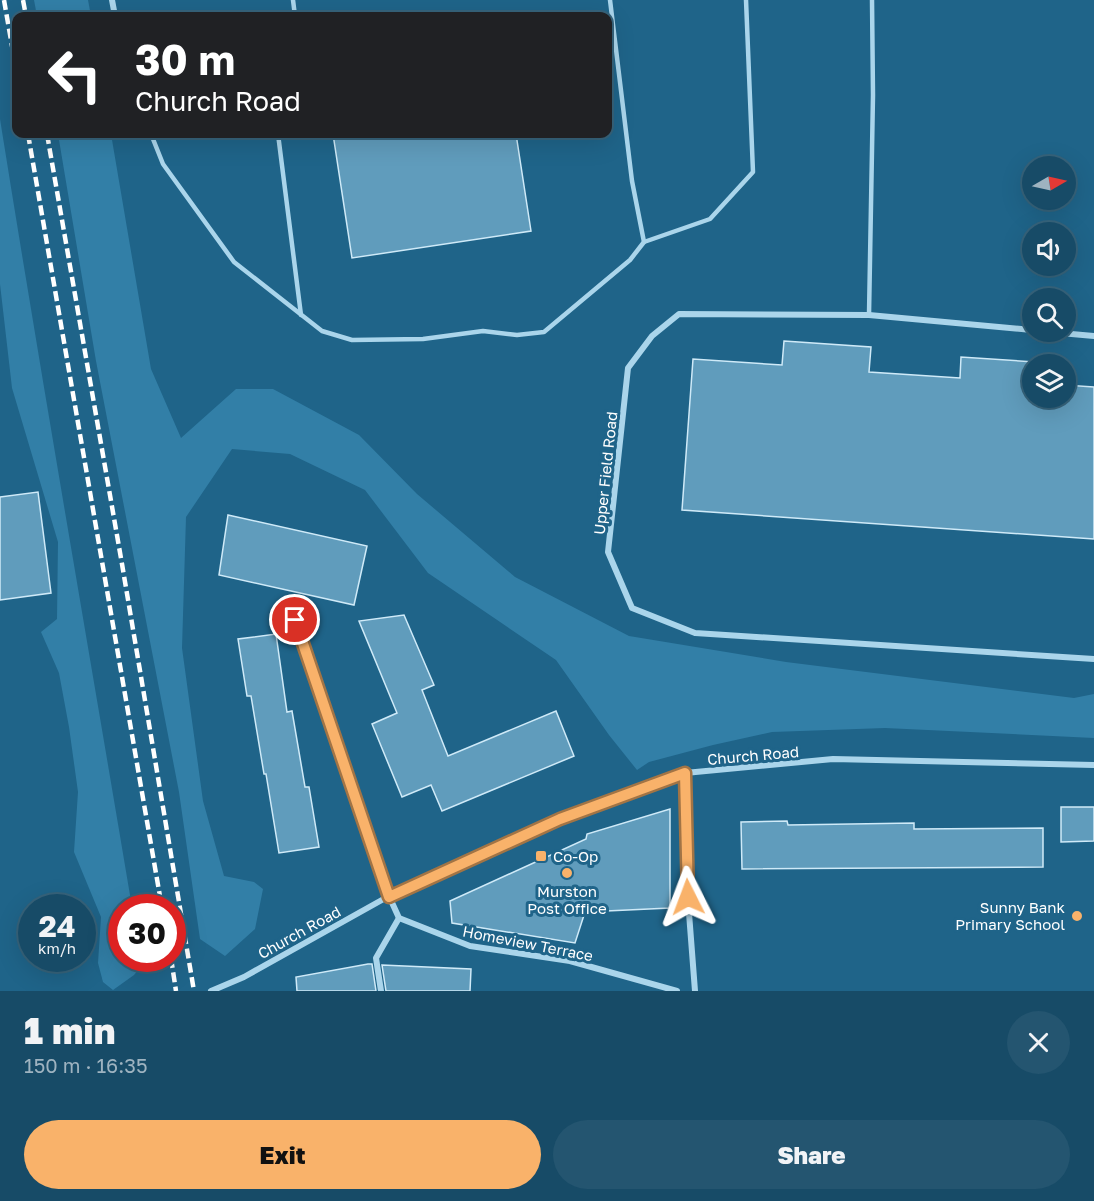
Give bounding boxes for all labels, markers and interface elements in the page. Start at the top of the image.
text: 30 m [135,34,235,84]
icon: left [36,36,114,114]
text: Church Road [135,85,301,117]
north arrow [1022,156,1076,210]
map controls [1022,156,1076,408]
button: sound [1022,222,1076,276]
button: search [1022,288,1076,342]
button: layers [1022,354,1076,408]
street label: Upper Field Road [590,411,620,535]
pin [269,594,320,645]
icon: arrive [278,603,311,636]
street label: Church Road [706,742,800,768]
place label: Co-Op [553,847,598,865]
marker: Co-Op [534,849,548,863]
position arrow [656,865,720,929]
marker: Murston Post Office [560,866,574,880]
place label: Murston Post Office [527,882,607,917]
speed limit sign: 30 [108,894,186,972]
place label: Sunny Bank Primary School [955,898,1066,933]
street label: Church Road [254,902,344,962]
text: 24 [38,908,76,944]
marker: Sunny Bank Primary School [1070,909,1084,923]
street label: Homeview Terrace [461,922,595,965]
text: km/h [38,939,76,957]
text: 1 min [24,1009,115,1052]
button: close [1007,1011,1070,1074]
text: 150 m · 16:35 [24,1053,148,1077]
button: Exit [24,1120,541,1189]
button: Share [553,1120,1070,1189]

